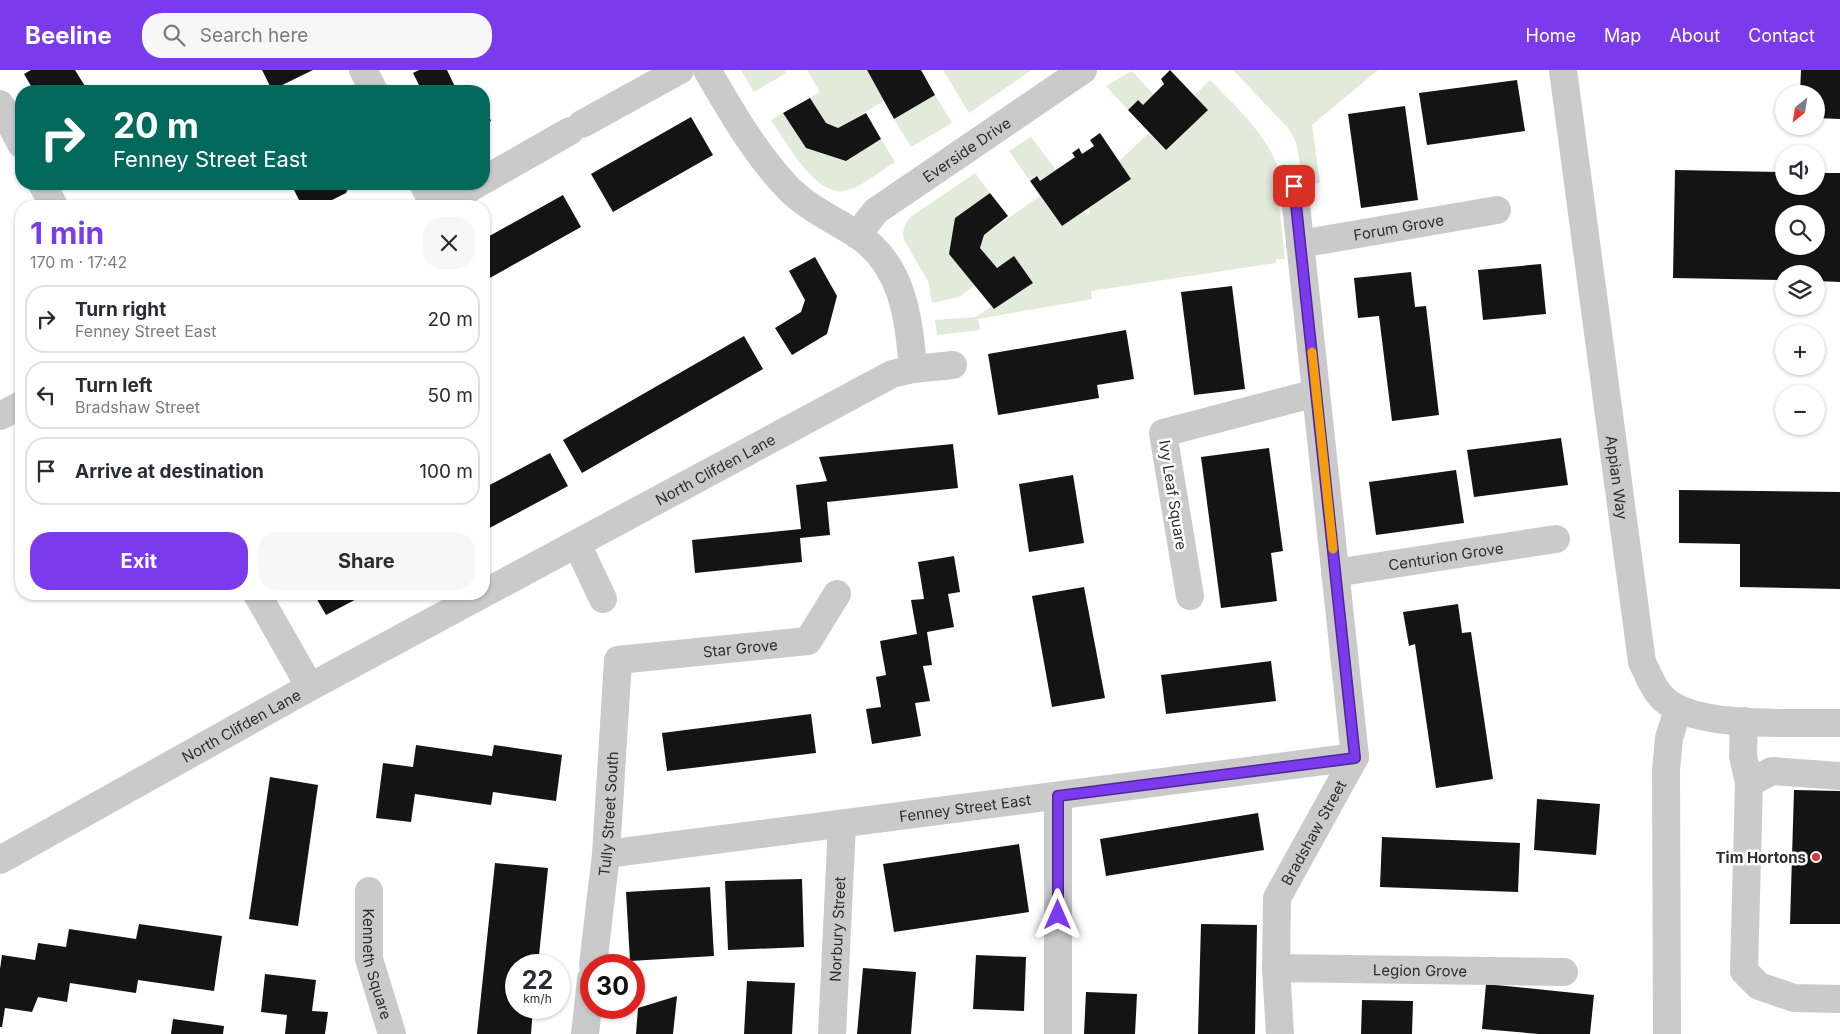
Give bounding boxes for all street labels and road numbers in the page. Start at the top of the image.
street label: Everside Drive [919,113,1014,186]
street label: Forum Grove [1352,210,1445,244]
street label: North Clifden Lane [652,429,778,509]
street label: Appian Way [1602,434,1632,521]
street label: Ivy Leaf Square [1155,439,1191,551]
street label: Centurion Grove [1387,538,1505,574]
street label: Star Grove [702,635,779,661]
street label: North Clifden Lane [178,685,304,766]
street label: Tully Street South [594,751,622,877]
street label: Bradshaw Street [1277,777,1350,888]
street label: Fenney Street East [898,790,1032,825]
street label: Norbury Street [825,876,849,982]
street label: Kenneth Square [360,908,396,1022]
street label: Legion Grove [1373,960,1467,980]

